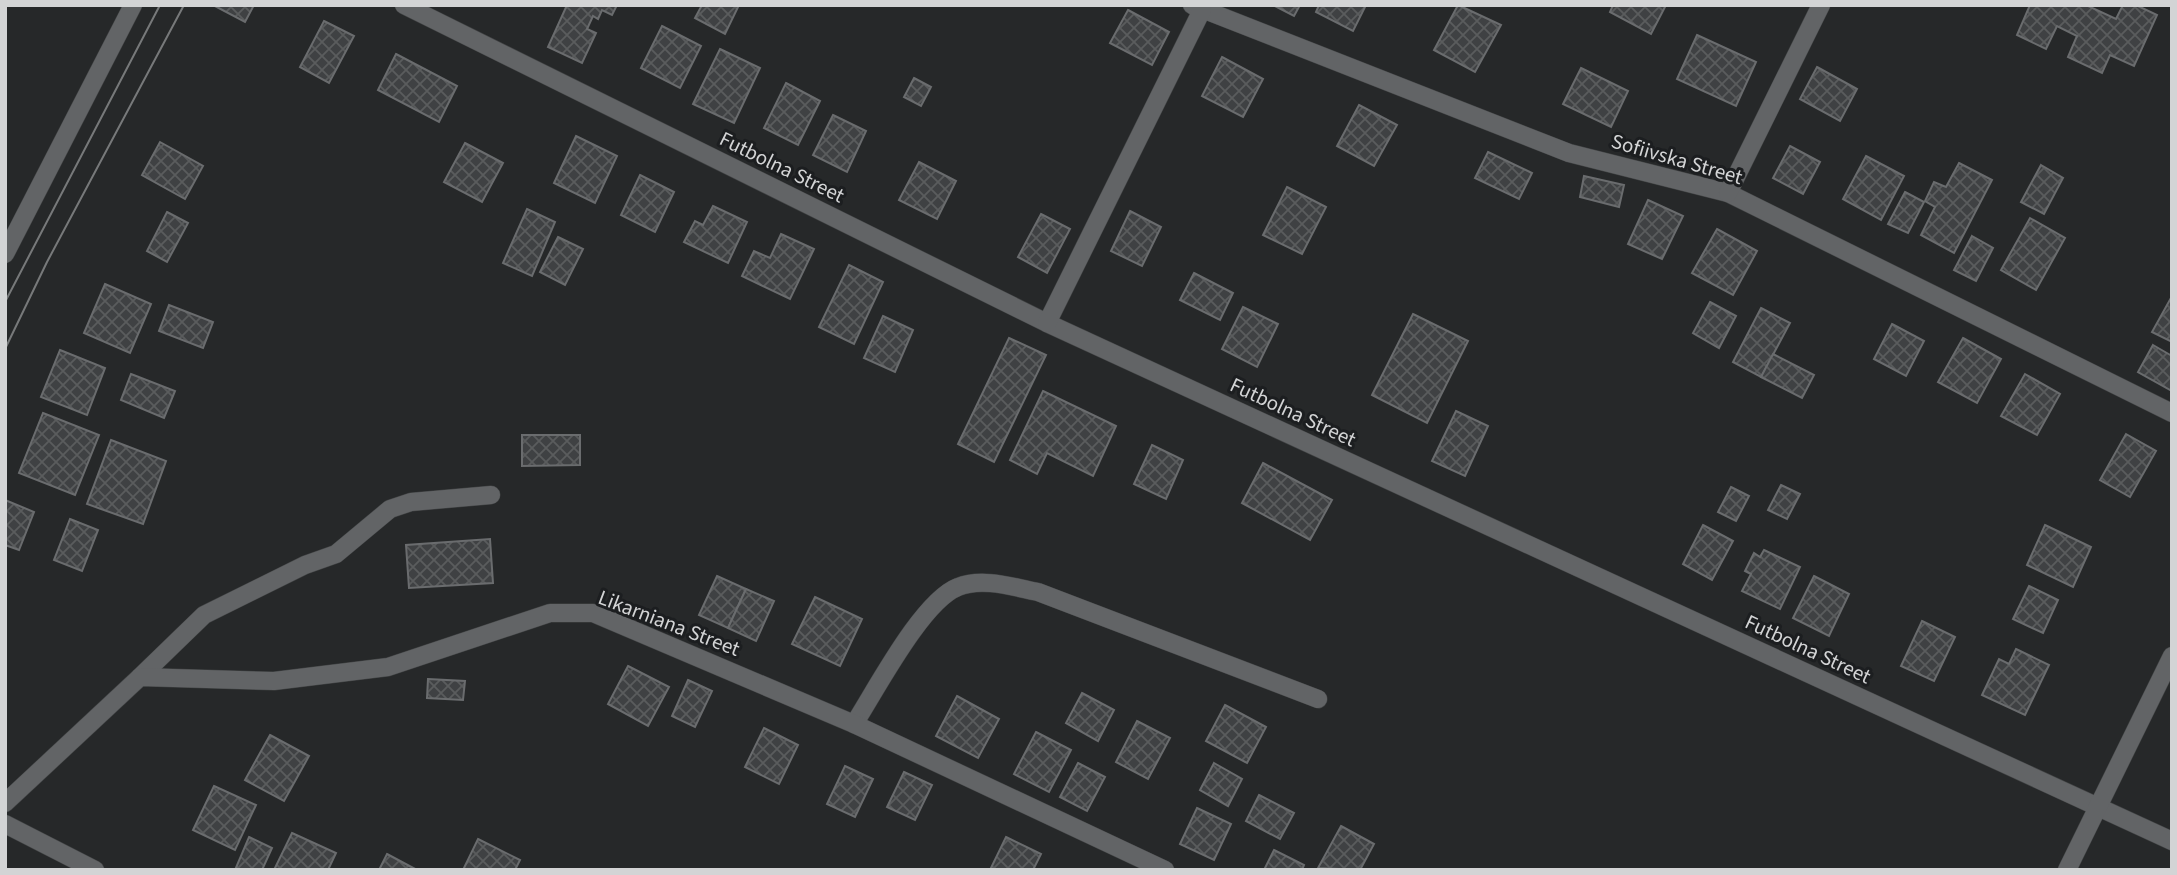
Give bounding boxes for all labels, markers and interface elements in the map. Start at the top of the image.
street label: Futbolna Street [714,124,850,210]
street label: Sofiivska Street [1608,126,1746,192]
street label: Futbolna Street [1225,370,1361,454]
street label: Likarniana Street [594,582,744,664]
street label: Futbolna Street [1740,607,1876,691]

